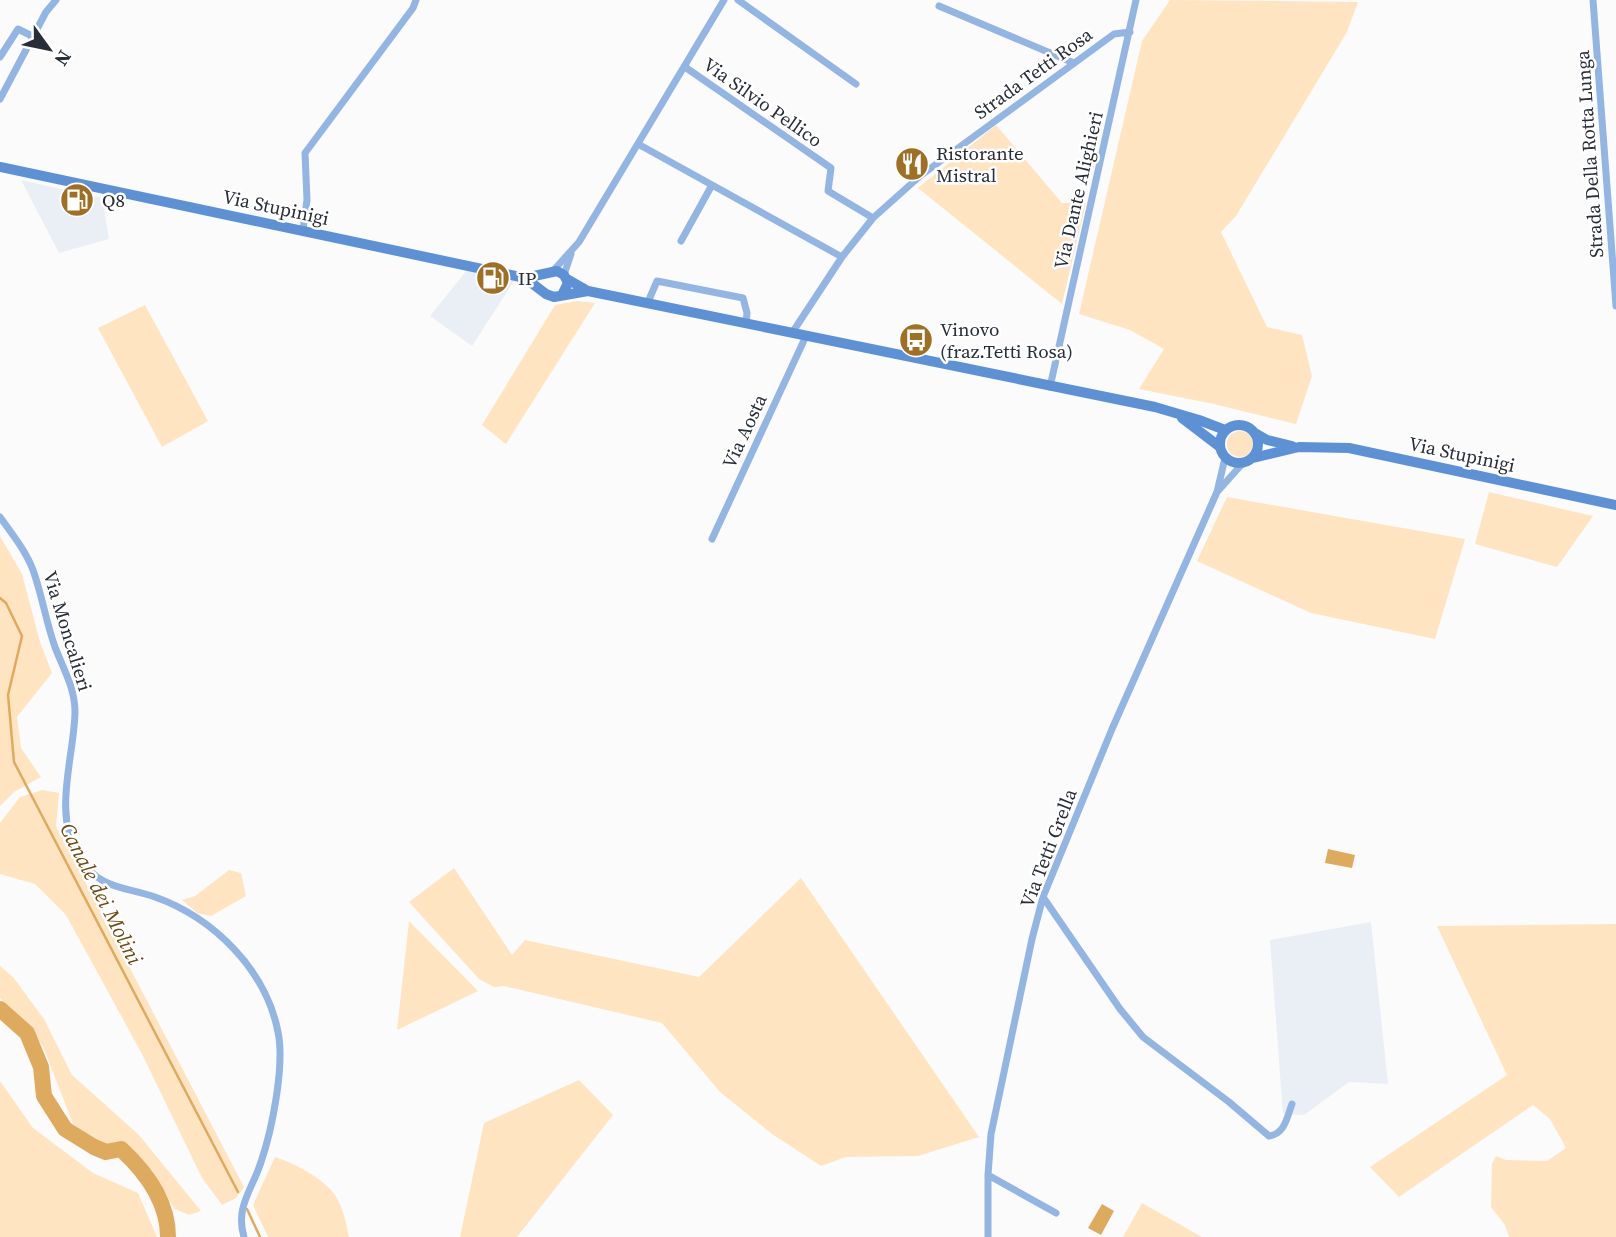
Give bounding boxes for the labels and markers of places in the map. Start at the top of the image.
place label: Ristorante Mistral [936,140,1024,188]
restaurant icon: Ristorante Mistral [893,145,931,183]
fuel station icon: Q8 [58,181,96,219]
place label: Q8 [102,187,125,213]
fuel station icon: IP [474,259,512,297]
place label: IP [518,265,536,291]
place label: Vinovo (fraz.Tetti Rosa) [940,316,1073,364]
bus stop icon: Vinovo (fraz.Tetti Rosa) [897,321,935,359]

